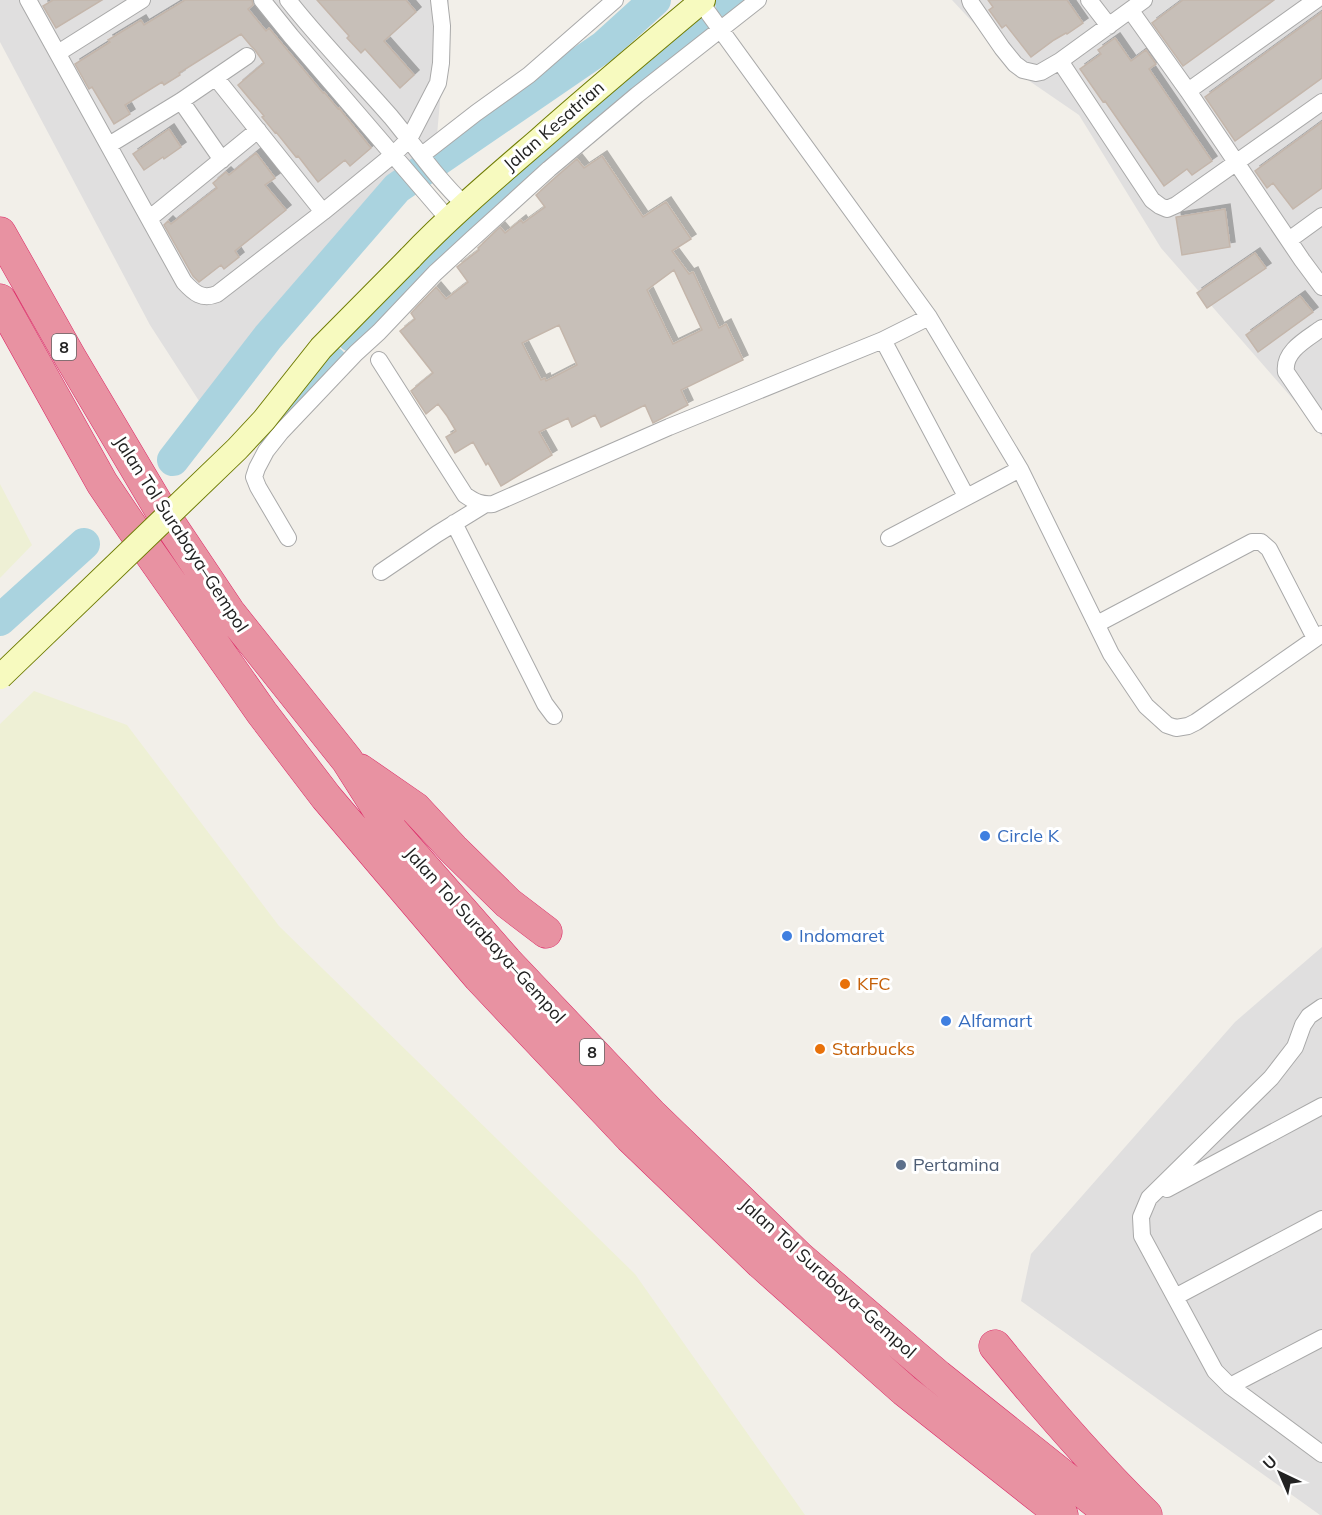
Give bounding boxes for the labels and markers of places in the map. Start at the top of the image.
place label: Circle K [997,824,1060,847]
marker: Circle K [978,829,992,843]
place label: Indomaret [799,924,884,947]
marker: Indomaret [780,929,794,943]
place label: KFC [857,972,891,995]
marker: KFC [838,977,852,991]
place label: Alfamart [958,1009,1032,1032]
marker: Alfamart [939,1014,953,1028]
place label: Starbucks [832,1037,915,1060]
marker: Starbucks [813,1042,827,1056]
place label: Pertamina [913,1153,1000,1176]
marker: Pertamina [894,1158,908,1172]

